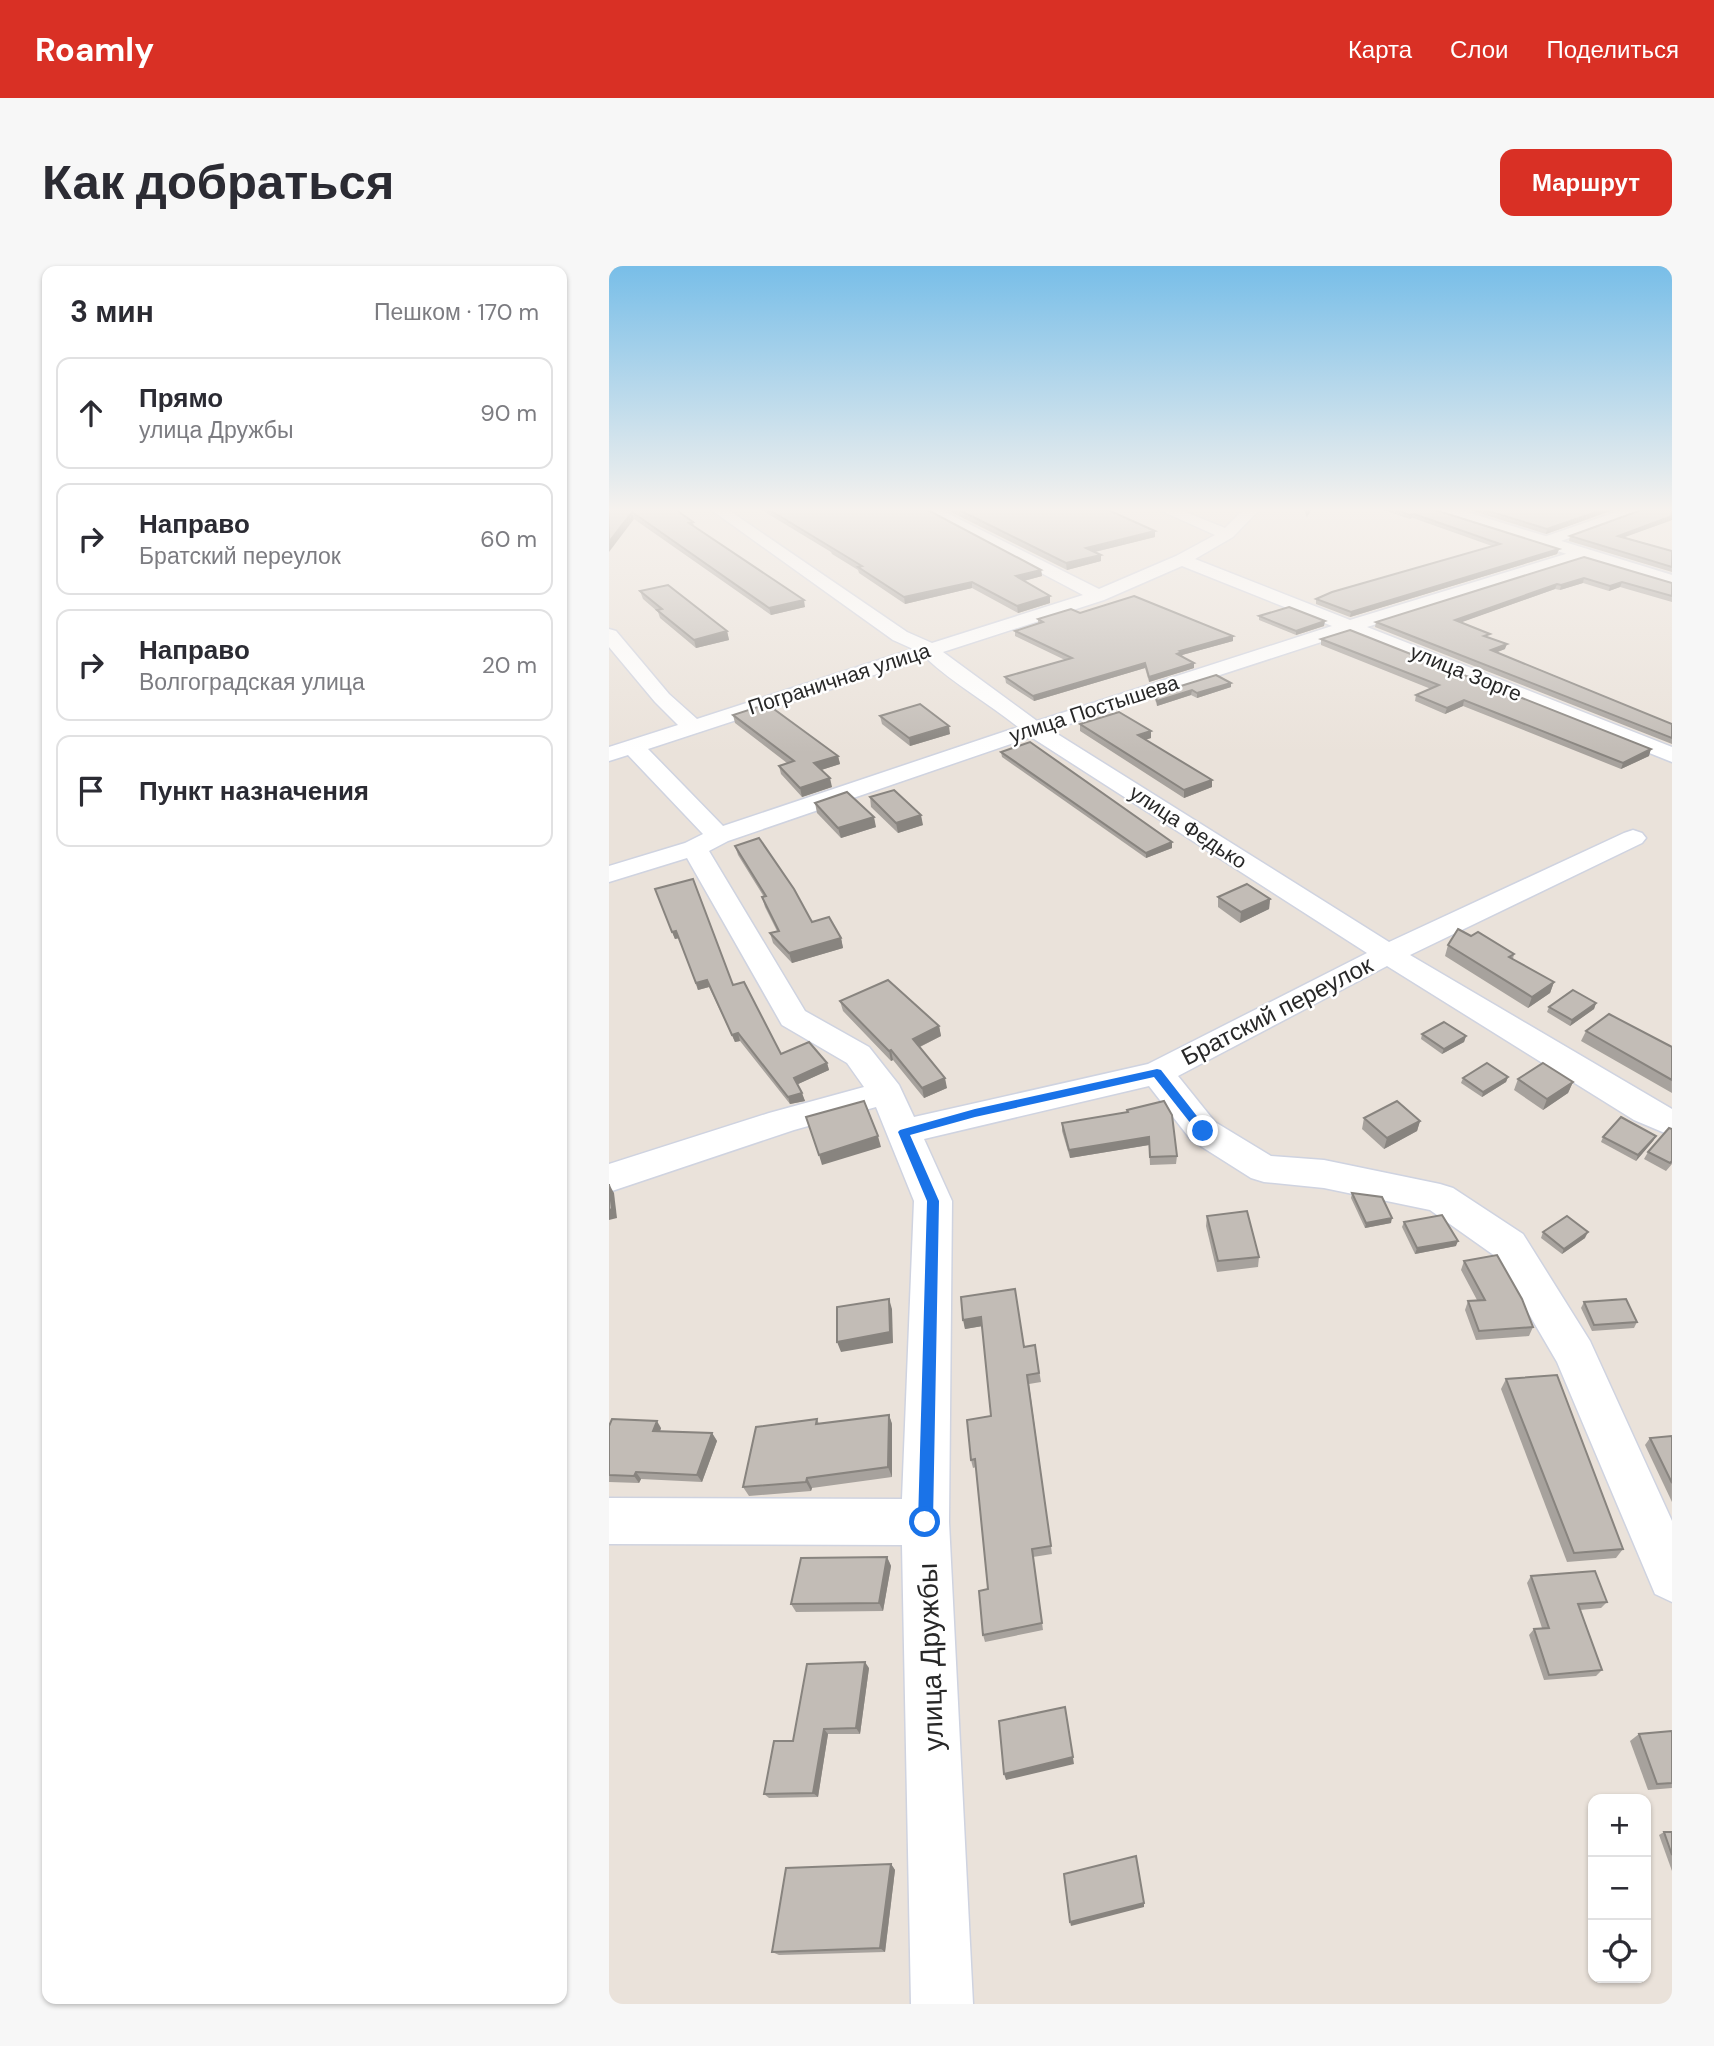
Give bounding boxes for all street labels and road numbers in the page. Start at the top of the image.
street label: Пограничная улица [744,636,934,722]
street label: улица Зорге [1406,638,1526,708]
street label: улица Постышева [1006,668,1183,750]
street label: улица Федько [1124,779,1252,875]
street label: Братский переулок [1176,949,1378,1072]
street label: улица Дружбы [909,1562,952,1752]

